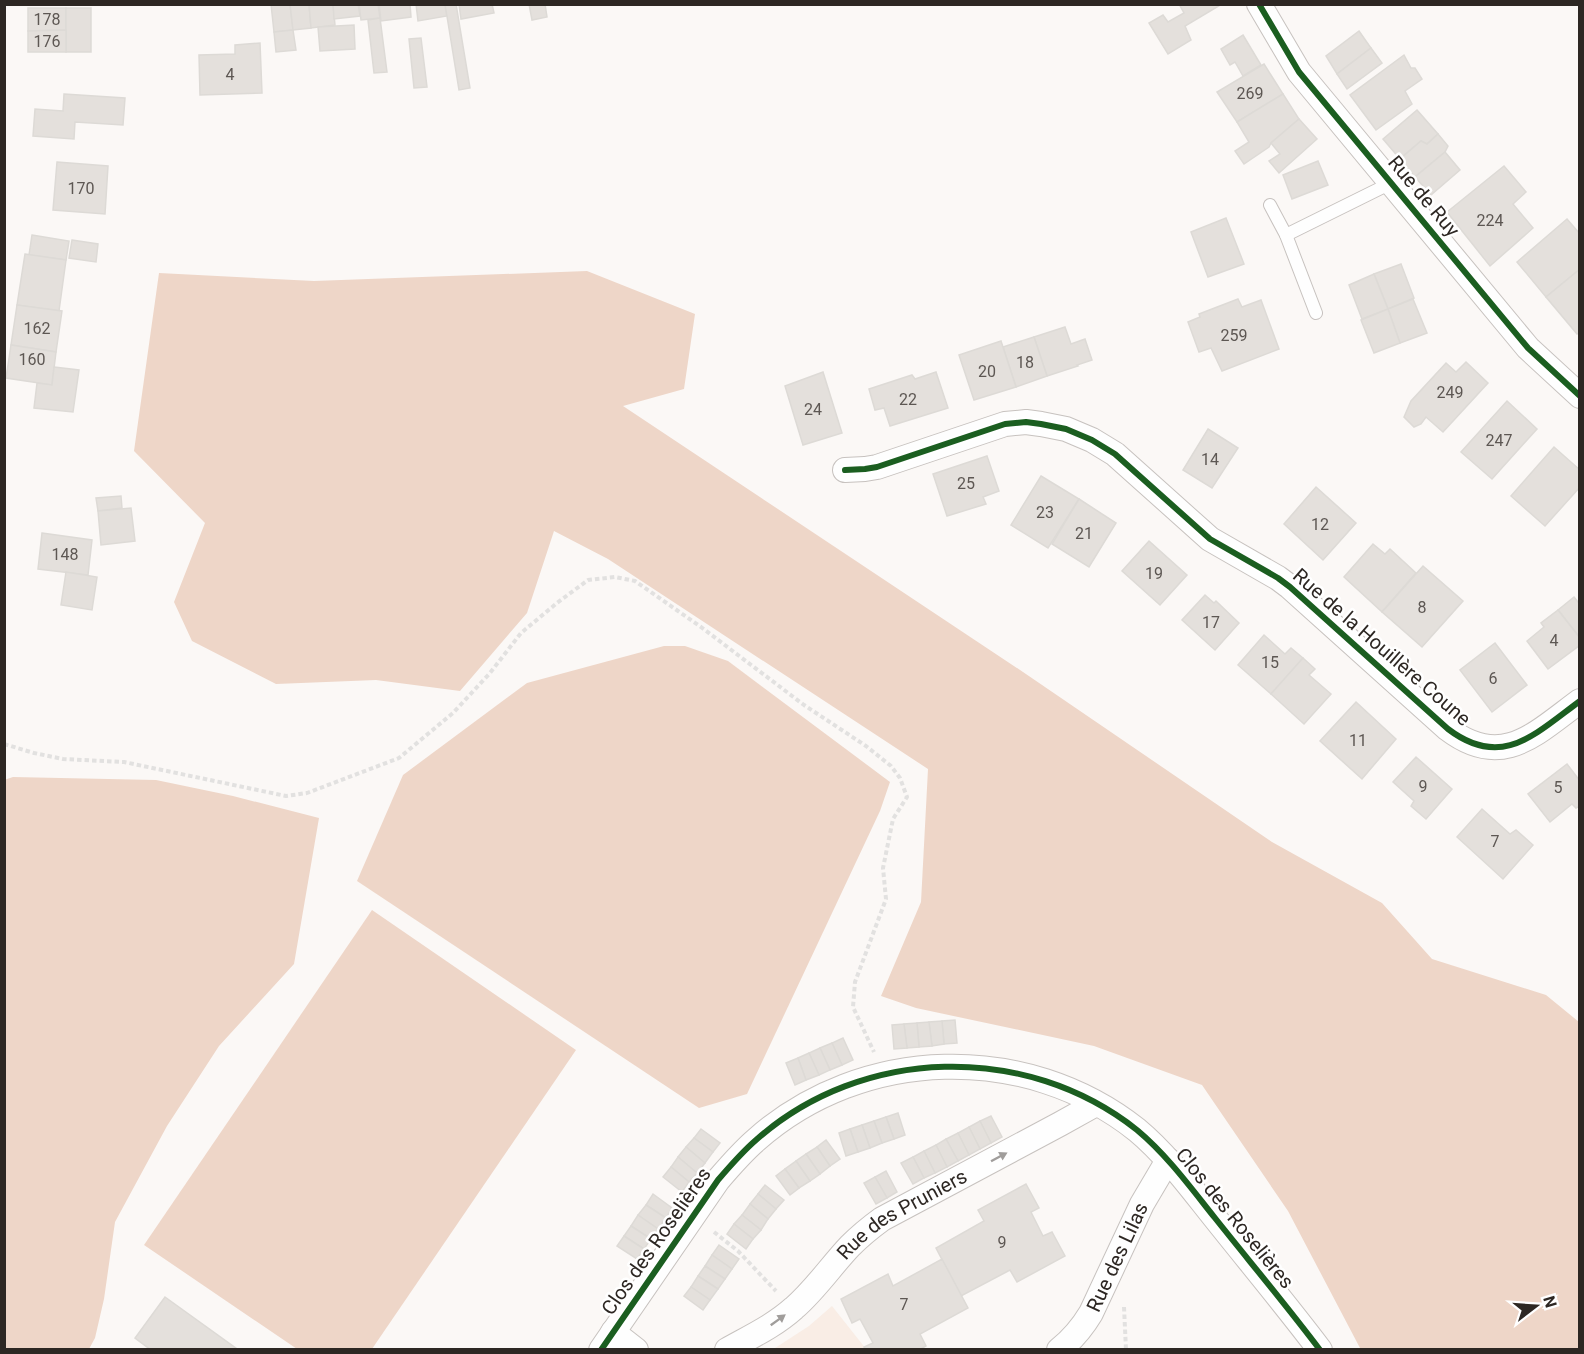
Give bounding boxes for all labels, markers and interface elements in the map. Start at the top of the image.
house number: 178 [34,10,60,29]
house number: 176 [34,32,60,51]
house number: 4 [226,65,235,84]
house number: 269 [1237,84,1263,103]
street label: Rue de Ruy [1383,151,1465,242]
house number: 170 [68,179,94,198]
house number: 224 [1477,211,1503,230]
house number: 162 [24,319,50,338]
house number: 259 [1221,326,1247,345]
house number: 160 [19,350,45,369]
house number: 18 [1016,353,1034,372]
house number: 20 [978,362,996,381]
house number: 249 [1437,383,1463,402]
house number: 22 [899,390,917,409]
house number: 24 [804,400,822,419]
house number: 247 [1486,431,1512,450]
house number: 14 [1201,450,1219,469]
house number: 25 [957,474,975,493]
house number: 23 [1036,503,1054,522]
house number: 12 [1311,515,1329,534]
house number: 21 [1075,524,1093,543]
house number: 148 [52,545,78,564]
street label: Rue de la Houillère Coune [1288,563,1476,731]
house number: 19 [1145,564,1163,583]
house number: 8 [1418,598,1427,617]
house number: 17 [1202,613,1220,632]
house number: 4 [1550,631,1559,650]
house number: 15 [1261,653,1279,672]
house number: 6 [1489,669,1498,688]
house number: 11 [1349,731,1367,750]
house number: 9 [1419,777,1428,796]
house number: 5 [1554,778,1563,797]
house number: 7 [1491,832,1500,851]
street label: Clos des Roselières [1171,1143,1299,1293]
one-way arrow [991,1152,1008,1162]
street label: Clos des Roselières [596,1163,716,1319]
street label: Rue des Pruniers [832,1164,971,1264]
street label: Rue des Lilas [1081,1199,1153,1315]
house number: 9 [998,1233,1007,1252]
north arrow [1506,1276,1566,1336]
text: N [1539,1294,1561,1310]
house number: 7 [900,1295,909,1314]
one-way arrow [770,1315,785,1327]

